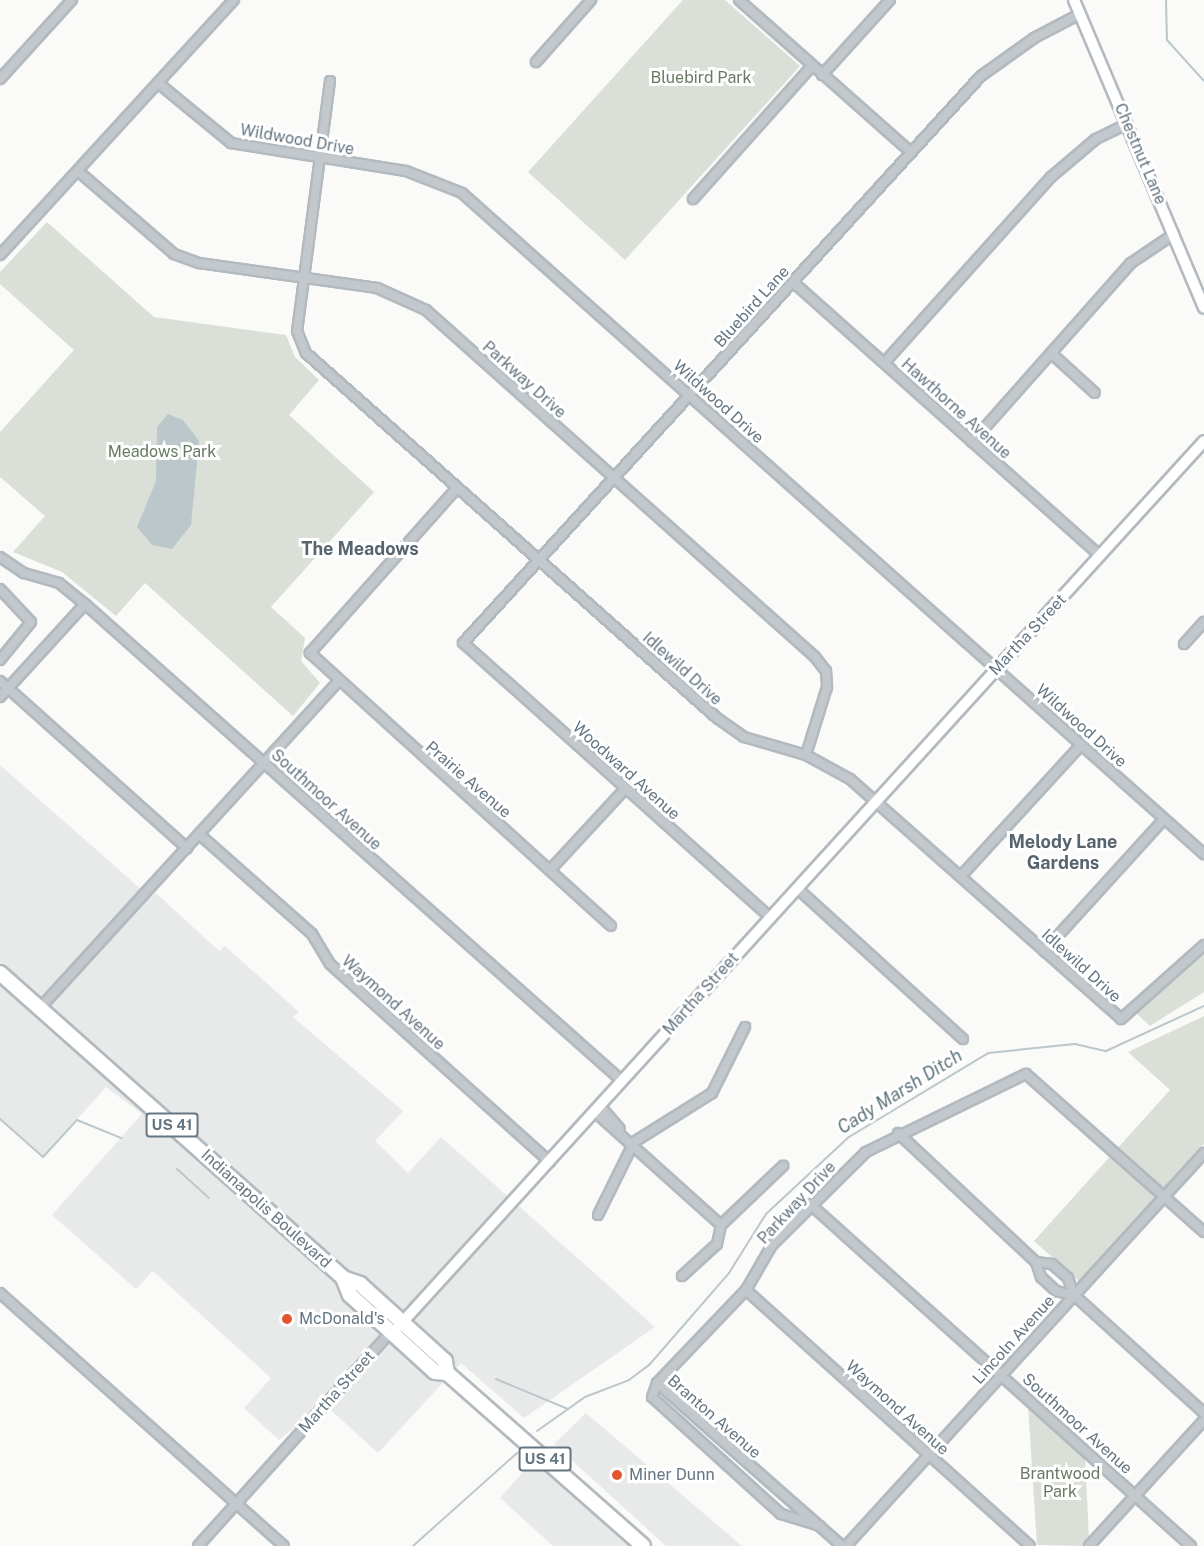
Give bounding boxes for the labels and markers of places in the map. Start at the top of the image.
place label: McDonald's [299,1309,385,1329]
marker: McDonald's [280,1312,294,1326]
place label: Miner Dunn [629,1465,715,1485]
marker: Miner Dunn [610,1468,624,1482]

